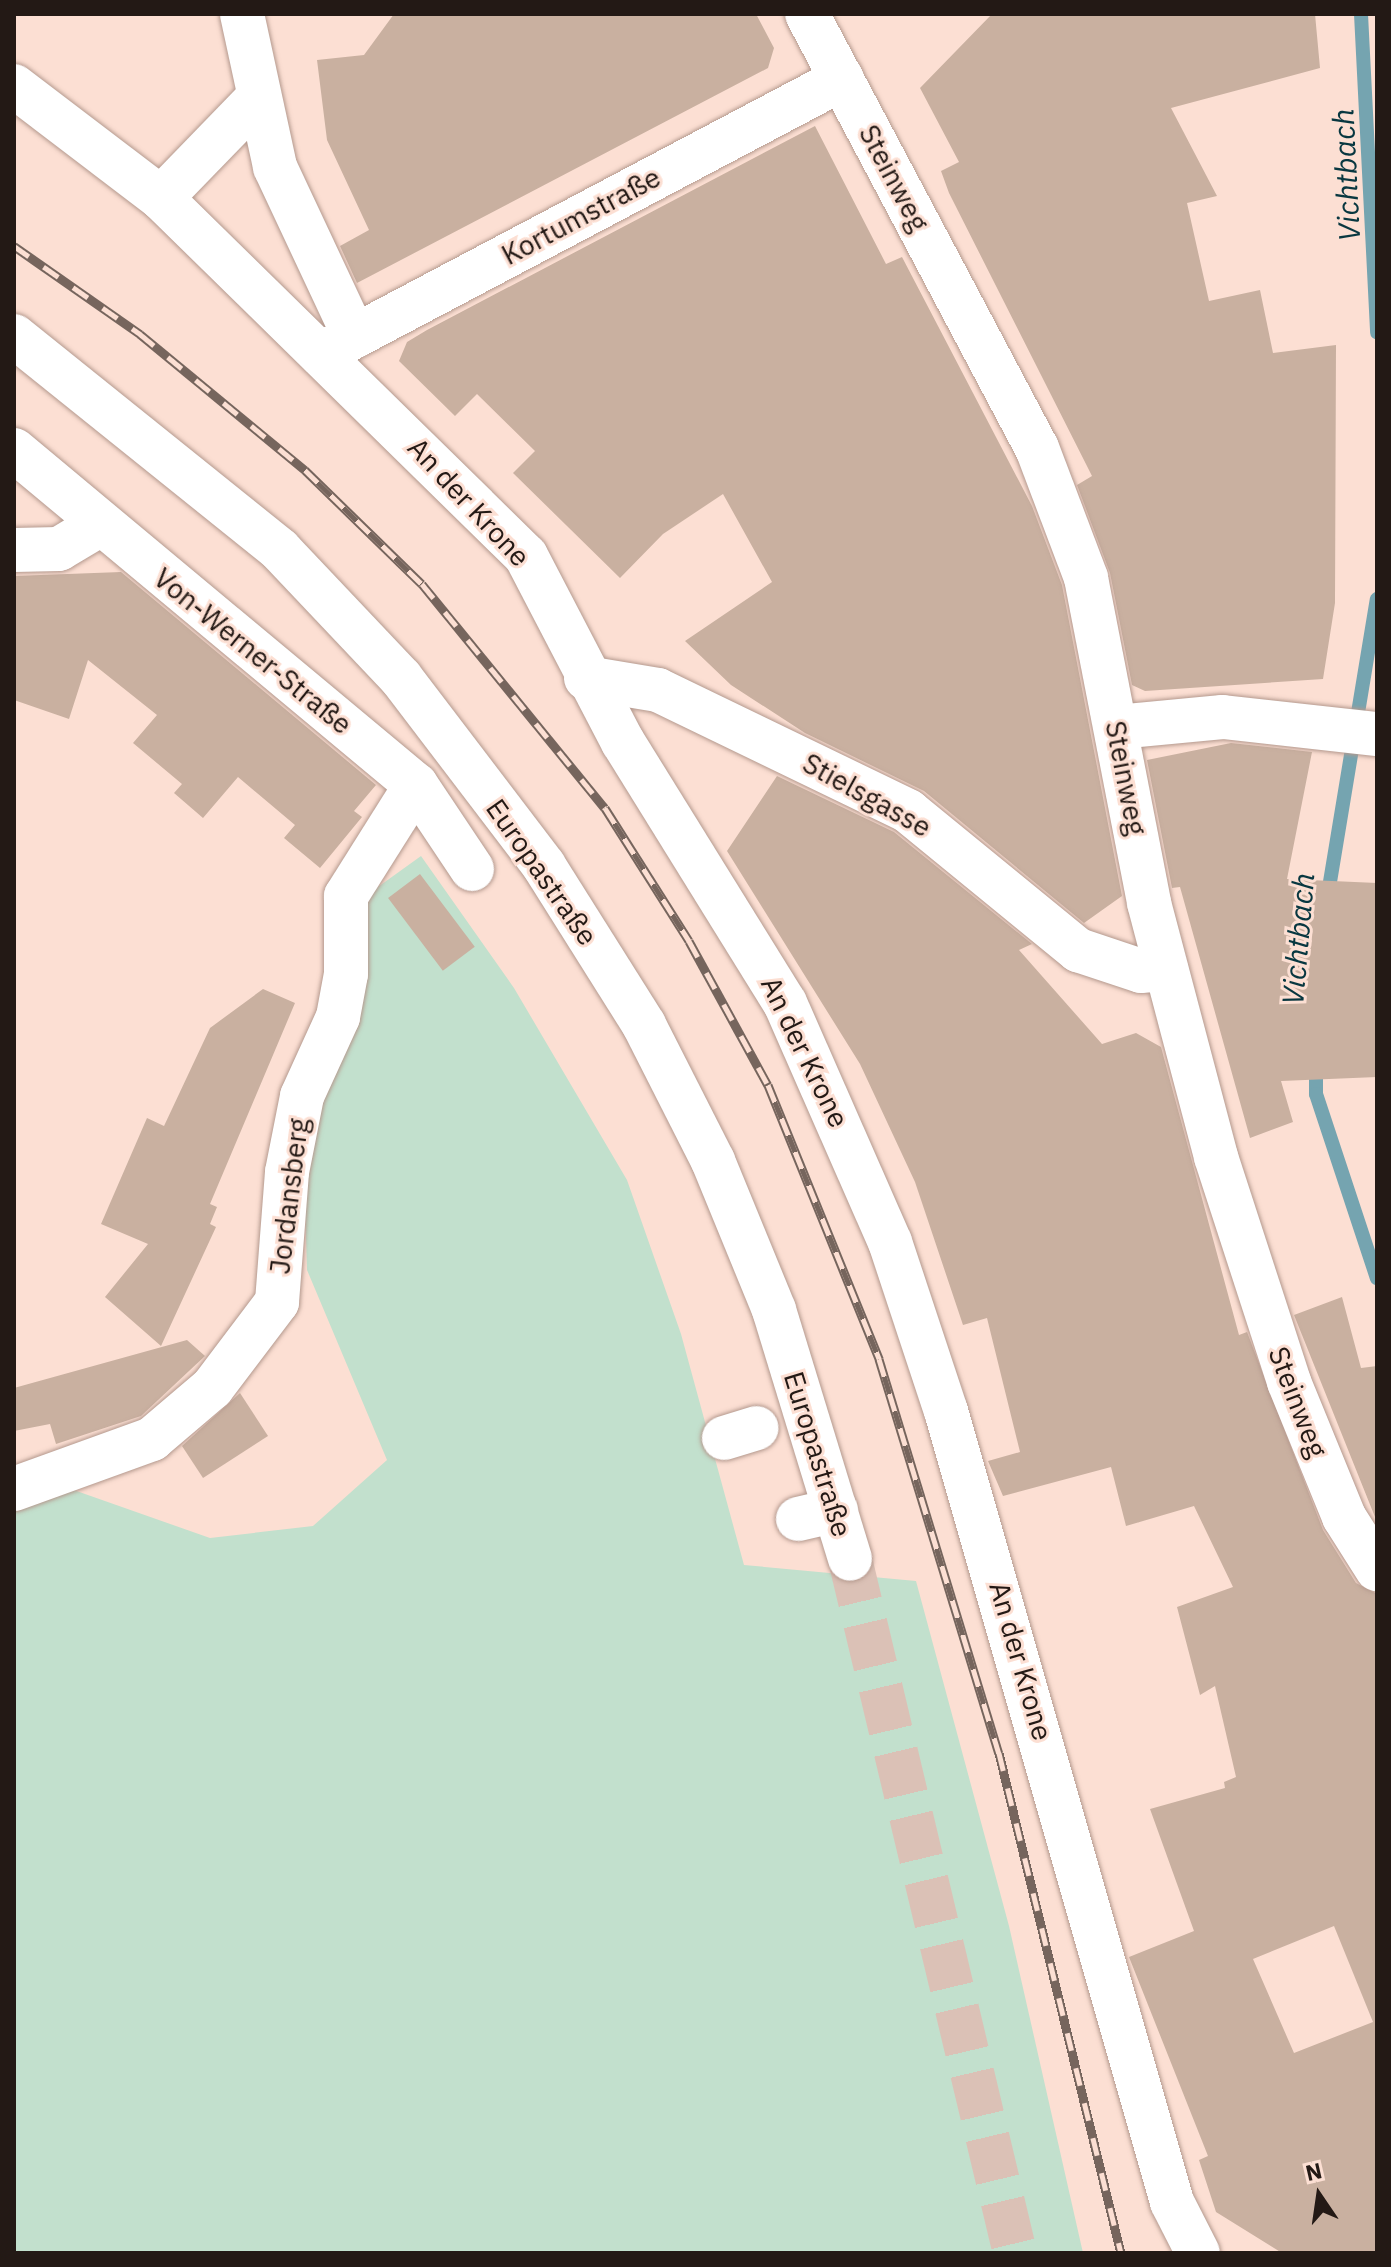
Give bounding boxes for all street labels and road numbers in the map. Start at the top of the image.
street label: Steinweg [852,119,936,237]
street label: Kortumstraße [496,160,666,272]
street label: An der Krone [401,431,537,573]
street label: Von-Werner-Straße [147,561,359,741]
street label: Steinweg [1098,718,1154,838]
street label: Stielsgasse [797,746,937,844]
street label: Europastraße [479,792,605,952]
street label: An der Krone [754,971,856,1133]
street label: Jordansberg [263,1116,315,1276]
street label: Steinweg [1262,1342,1334,1462]
street label: Europastraße [777,1367,859,1541]
street label: An der Krone [982,1578,1060,1744]

